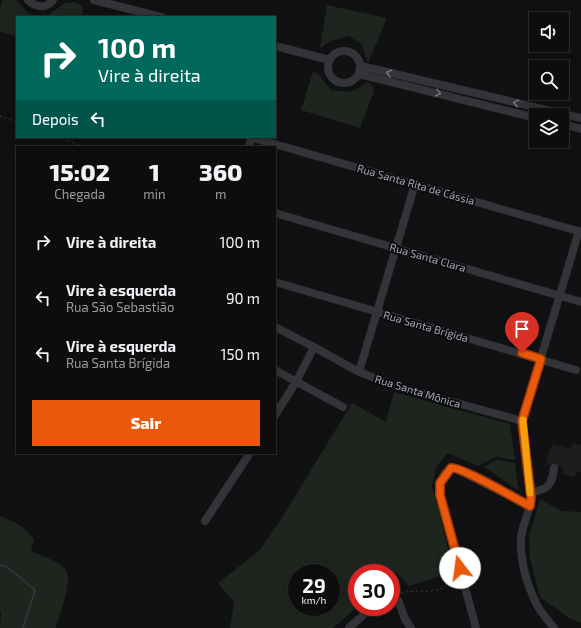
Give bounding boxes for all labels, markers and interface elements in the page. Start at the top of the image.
map controls [529,12,569,148]
button: sound [529,12,569,52]
text: 100 m [98,30,176,64]
icon: right [32,32,84,84]
button: search [529,60,569,100]
text: Vire à direita [98,64,201,86]
one-way arrow [386,69,393,78]
one-way arrow [435,89,441,97]
one-way arrow [513,99,520,108]
icon: left [87,108,109,130]
button: layers [529,108,569,148]
text: Depois [32,110,79,128]
text: 15:02 [49,157,110,186]
text: 1 [149,157,160,186]
text: 360 [199,157,243,186]
street label: Rua Santa Rita de Cássia [356,161,476,207]
text: Chegada [54,186,105,202]
text: min [143,186,165,202]
text: m [215,186,226,202]
icon: right [32,231,54,253]
text: Vire à direita [66,233,156,251]
text: 100 m [219,233,260,251]
street label: Rua Santa Clara [388,240,468,274]
text: Vire à esquerda [66,281,176,299]
icon: left [32,287,54,309]
text: 90 m [226,289,260,307]
text: Rua São Sebastião [66,299,174,315]
street label: Rua Santa Brígida [382,308,470,344]
pin [505,312,539,353]
icon: arrive [511,318,533,340]
text: Vire à esquerda [66,337,176,355]
icon: left [32,343,54,365]
text: 150 m [220,345,260,363]
text: Rua Santa Brígida [66,355,170,371]
street label: Rua Santa Mônica [373,372,463,410]
button: Sair [32,400,260,446]
position arrow [439,547,481,589]
speed limit sign: 30 [348,564,400,616]
text: 29 [302,573,326,597]
text: km/h [302,594,326,606]

